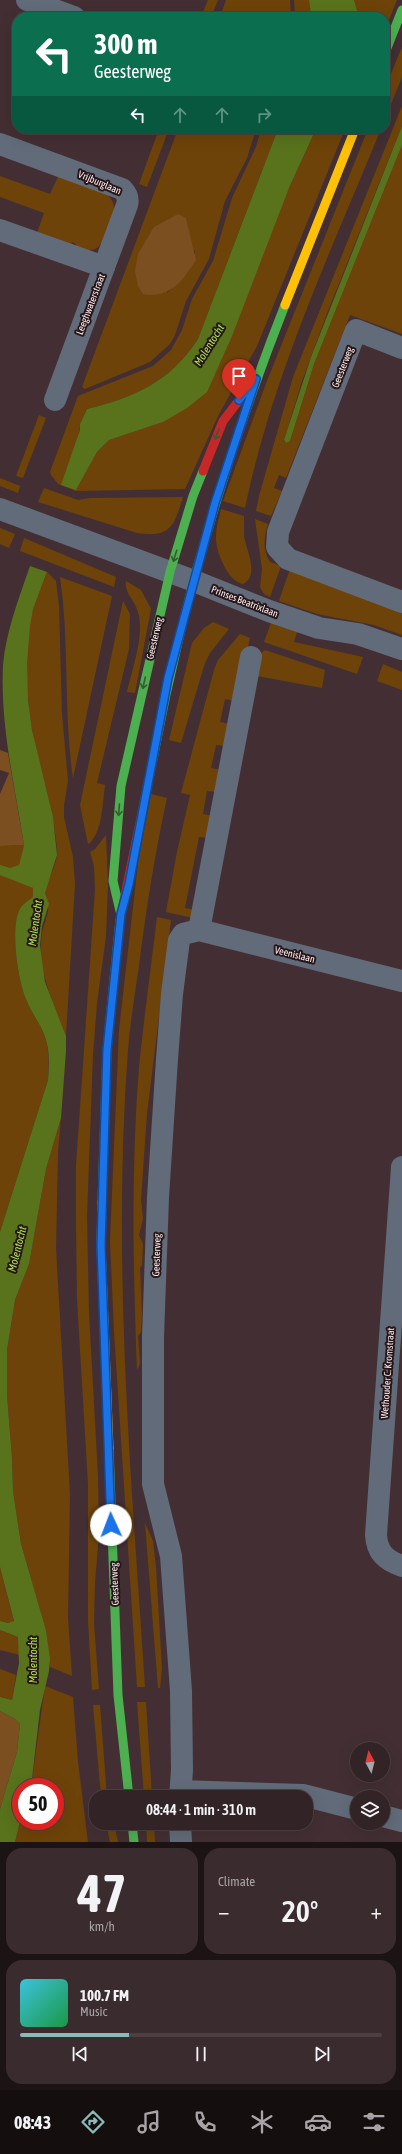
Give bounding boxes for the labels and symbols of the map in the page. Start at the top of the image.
street label: Vrijburglaan [77,168,123,197]
street label: Leeghwaterstraat [74,272,107,336]
water label: Molentocht [192,321,227,368]
street label: Geesterweg [330,345,356,389]
pin [222,359,256,400]
one-way arrow [213,427,221,439]
one-way arrow [171,550,178,563]
street label: Prinses Beatrixlaan [210,584,280,619]
street label: Geesterweg [144,615,165,660]
one-way arrow [139,676,147,689]
one-way arrow [115,803,122,816]
water label: Molentocht [26,898,44,947]
street label: Veenislaan [274,944,316,965]
water label: Molentocht [6,1224,29,1273]
street label: Geesterweg [150,1233,163,1277]
street label: Wethouder C. Kromstraat [379,1327,396,1419]
position arrow [90,1504,132,1546]
street label: Geesterweg [108,1562,121,1606]
water label: Molentocht [27,1636,39,1683]
north arrow [350,1742,390,1782]
speed limit sign: 50 [12,1778,64,1830]

